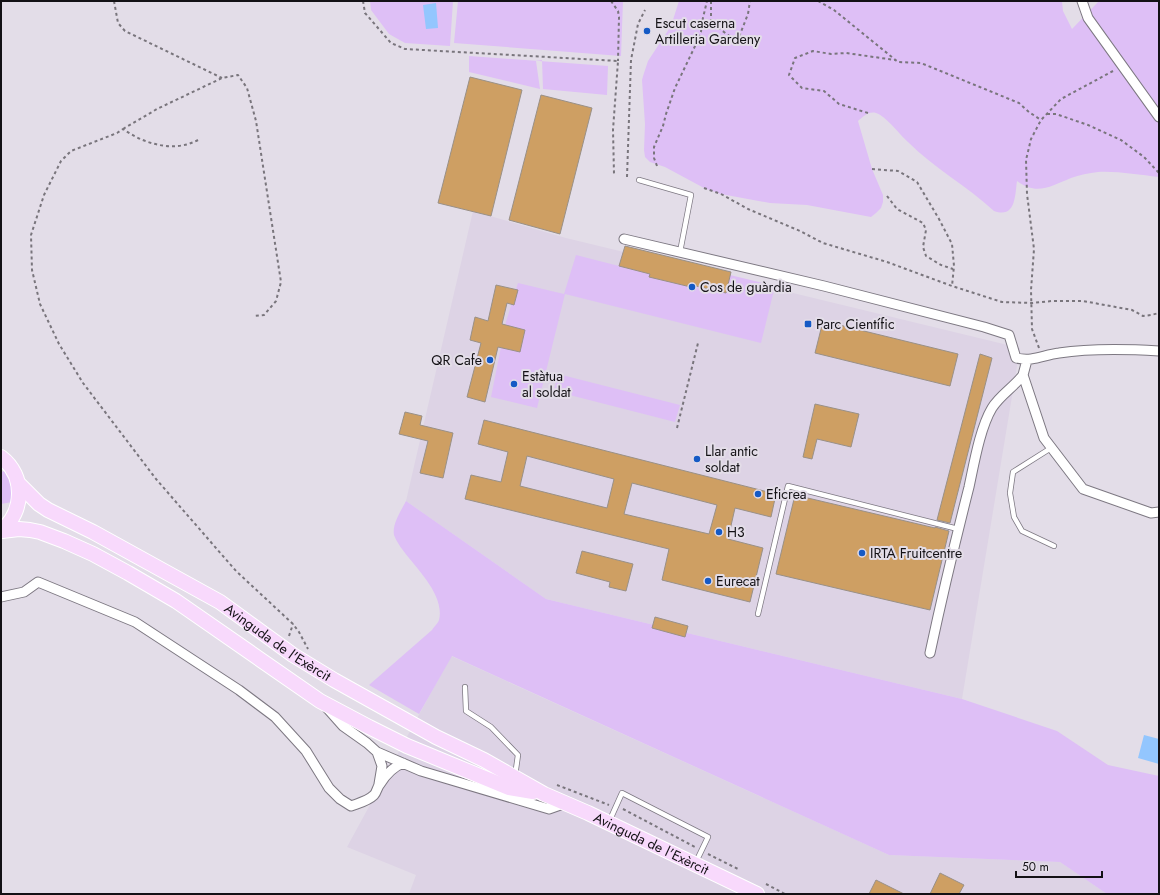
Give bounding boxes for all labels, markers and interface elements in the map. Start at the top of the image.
place label: Escut caserna Artilleria Gardeny [655,13,761,49]
marker: Escut caserna Artilleria Gardeny [642,26,652,36]
place label: Cos de guàrdia [700,277,792,297]
marker: Cos de guàrdia [687,282,697,292]
place label: Parc Científic [816,314,895,334]
marker: Parc Científic [803,319,813,329]
place label: QR Cafe [431,350,482,370]
marker: QR Cafe [485,355,495,365]
place label: Estàtua al soldat [522,366,571,402]
marker: Estàtua al soldat [509,379,519,389]
place label: Llar antic soldat [705,441,758,477]
marker: Llar antic soldat [692,454,702,464]
place label: Eficrea [766,484,807,504]
marker: Eficrea [753,489,763,499]
place label: H3 [727,522,745,542]
marker: H3 [714,527,724,537]
place label: IRTA Fruitcentre [870,543,962,563]
marker: IRTA Fruitcentre [857,548,867,558]
place label: Eurecat [716,571,760,591]
marker: Eurecat [703,576,713,586]
street label: Avinguda de l'Exèrcit [220,598,335,686]
street label: Avinguda de l'Exèrcit [590,807,713,880]
scale bar [1016,853,1102,879]
text: 50 m [1022,858,1049,876]

